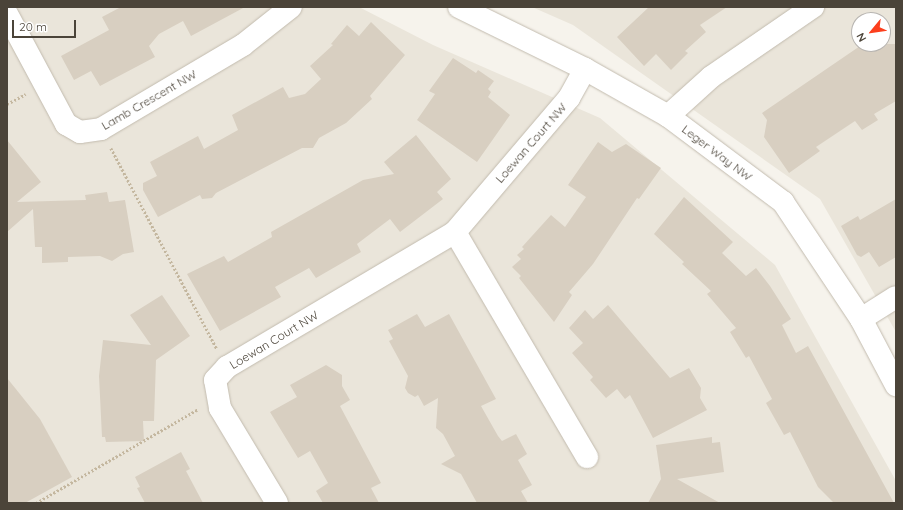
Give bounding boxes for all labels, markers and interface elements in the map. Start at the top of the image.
scale bar [14,12,78,38]
north arrow [851,12,891,52]
text: 20 m [19,19,47,34]
text: N [853,30,869,44]
street label: Lamb Crescent NW [99,67,199,133]
street label: Loewan Court NW [492,100,570,186]
street label: Leger Way NW [679,122,755,184]
street label: Loewan Court NW [227,308,321,372]

